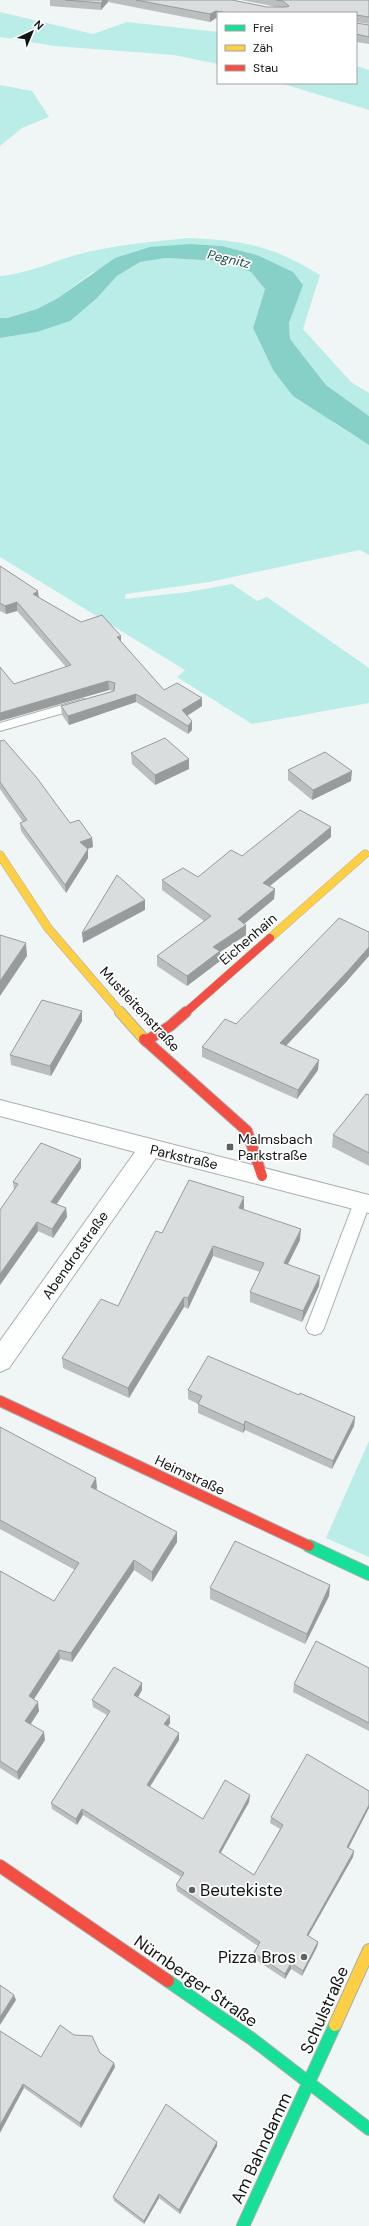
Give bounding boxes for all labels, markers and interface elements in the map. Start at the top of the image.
north arrow [12,12,52,52]
legend [217,12,357,84]
text: N [31,17,47,33]
text: Frei [253,20,273,36]
text: Zäh [253,40,273,56]
text: Stau [253,60,278,76]
water label: Pegnitz [206,246,253,272]
street label: Eichenhain [216,909,280,969]
street label: Mustleitenstraße [96,963,184,1055]
place label: Malmsbach Parkstraße [238,1130,312,1164]
street label: Parkstraße [148,1140,220,1174]
marker: Malmsbach Parkstraße [225,1142,235,1152]
street label: Abendrotstraße [38,1208,112,1302]
street label: Heimstraße [152,1451,228,1499]
place label: Beutekiste [200,1879,283,1901]
marker: Beutekiste [187,1885,197,1895]
street label: Nürnberger Straße [130,1930,262,2032]
place label: Pizza Bros [218,1946,296,1968]
marker: Pizza Bros [299,1952,309,1962]
street label: Schulstraße [295,1963,353,2057]
street label: Am Bahndamm [226,2089,296,2207]

